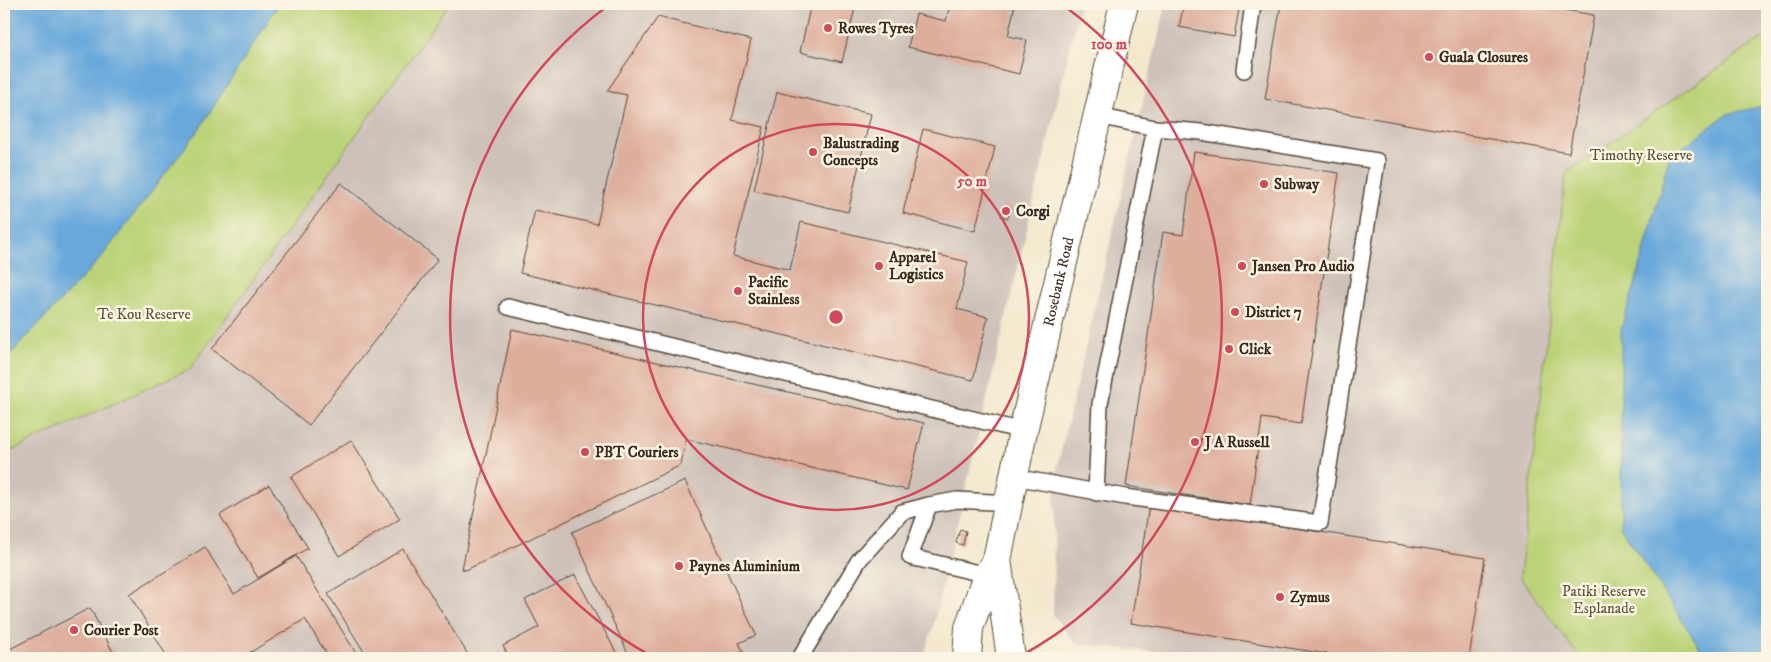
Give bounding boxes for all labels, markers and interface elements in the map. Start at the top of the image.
place label: Rowes Tyres [838,19,914,38]
marker: Rowes Tyres [822,22,834,34]
text: 100 m [1091,35,1128,54]
place label: Guala Closures [1439,48,1528,67]
marker: Guala Closures [1423,51,1435,63]
place label: Balustrading Concepts [823,134,900,170]
marker: Balustrading Concepts [807,146,819,158]
park label: Timothy Reserve [1590,146,1692,165]
text: 50 m [956,172,988,191]
place label: Subway [1274,175,1320,194]
marker: Subway [1258,178,1270,190]
place label: Corgi [1016,202,1050,221]
marker: Corgi [1000,205,1012,217]
street label: Rosebank Road [1039,235,1079,329]
place label: Apparel Logistics [888,248,943,284]
place label: Jansen Pro Audio [1250,257,1355,276]
marker: Apparel Logistics [873,260,885,272]
marker: Jansen Pro Audio [1236,260,1248,272]
place label: Pacific Stainless [748,273,799,309]
marker: Pacific Stainless [732,285,744,297]
place label: District 7 [1245,303,1302,322]
park label: Te Kou Reserve [97,305,191,324]
marker: District 7 [1229,306,1241,318]
centre of rings [827,308,845,326]
place label: Click [1239,340,1272,359]
marker: Click [1223,343,1235,355]
place label: J A Russell [1203,433,1270,452]
marker: J A Russell [1189,436,1201,448]
place label: PBT Couriers [595,443,679,462]
marker: PBT Couriers [579,446,591,458]
place label: Paynes Aluminium [689,557,801,576]
marker: Paynes Aluminium [673,560,685,572]
park label: Patiki Reserve Esplanade [1562,582,1646,618]
place label: Zymus [1290,588,1330,607]
marker: Zymus [1274,591,1286,603]
place label: Courier Post [84,621,159,640]
marker: Courier Post [68,624,80,636]

